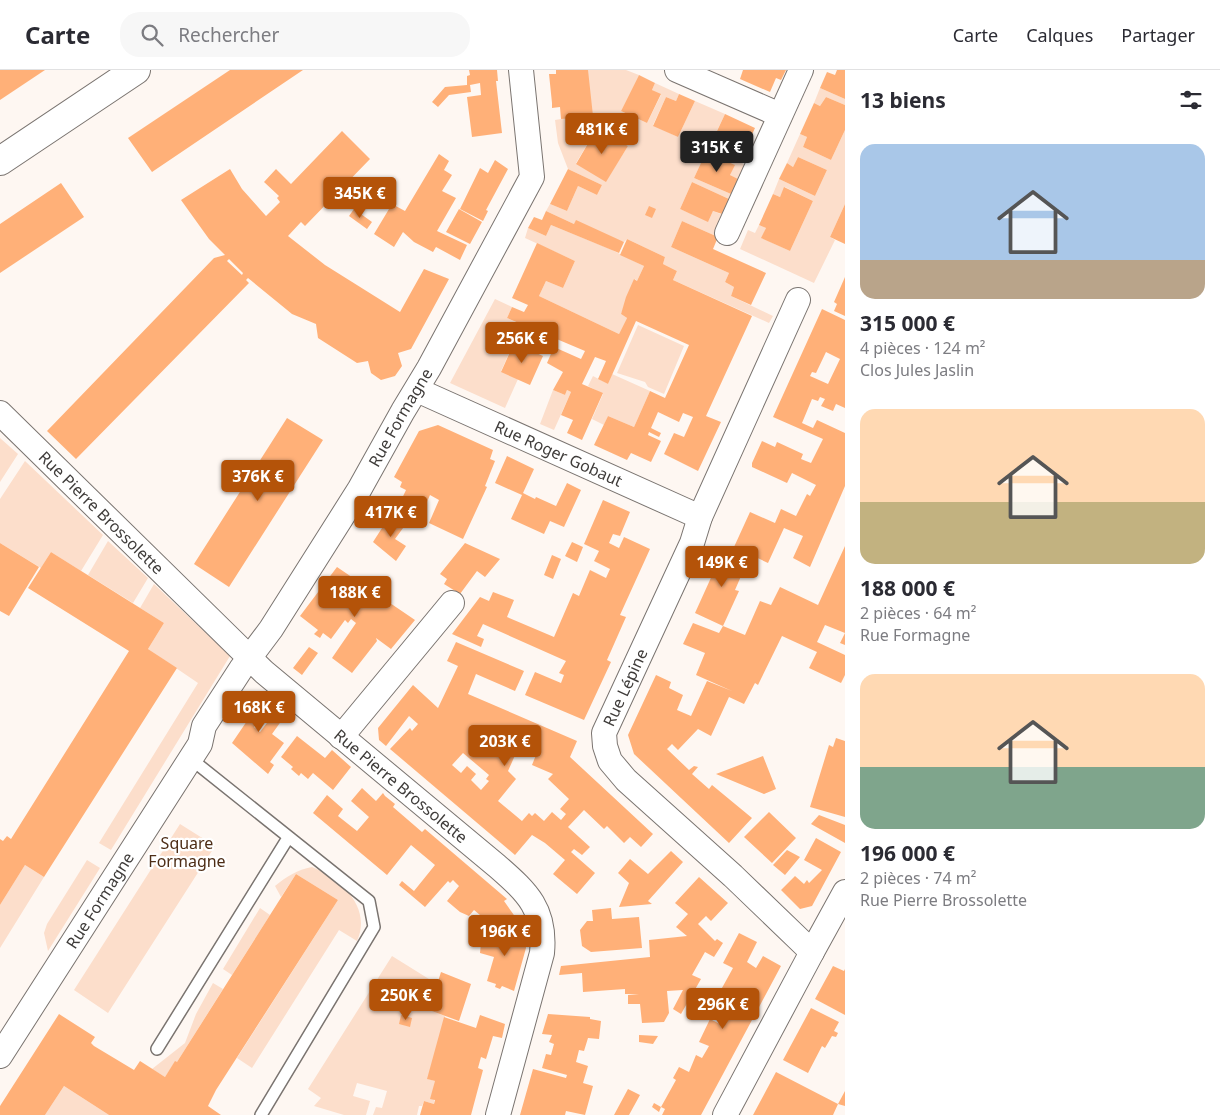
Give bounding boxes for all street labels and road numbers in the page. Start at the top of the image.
street label: Rue Formagne [363,364,437,471]
street label: Rue Roger Gobaut [491,415,626,492]
street label: Rue Pierre Brossolette [34,446,169,579]
street label: Rue Lépine [598,645,653,730]
street label: Rue Pierre Brossolette [330,724,472,848]
street label: Rue Formagne [61,848,139,953]

